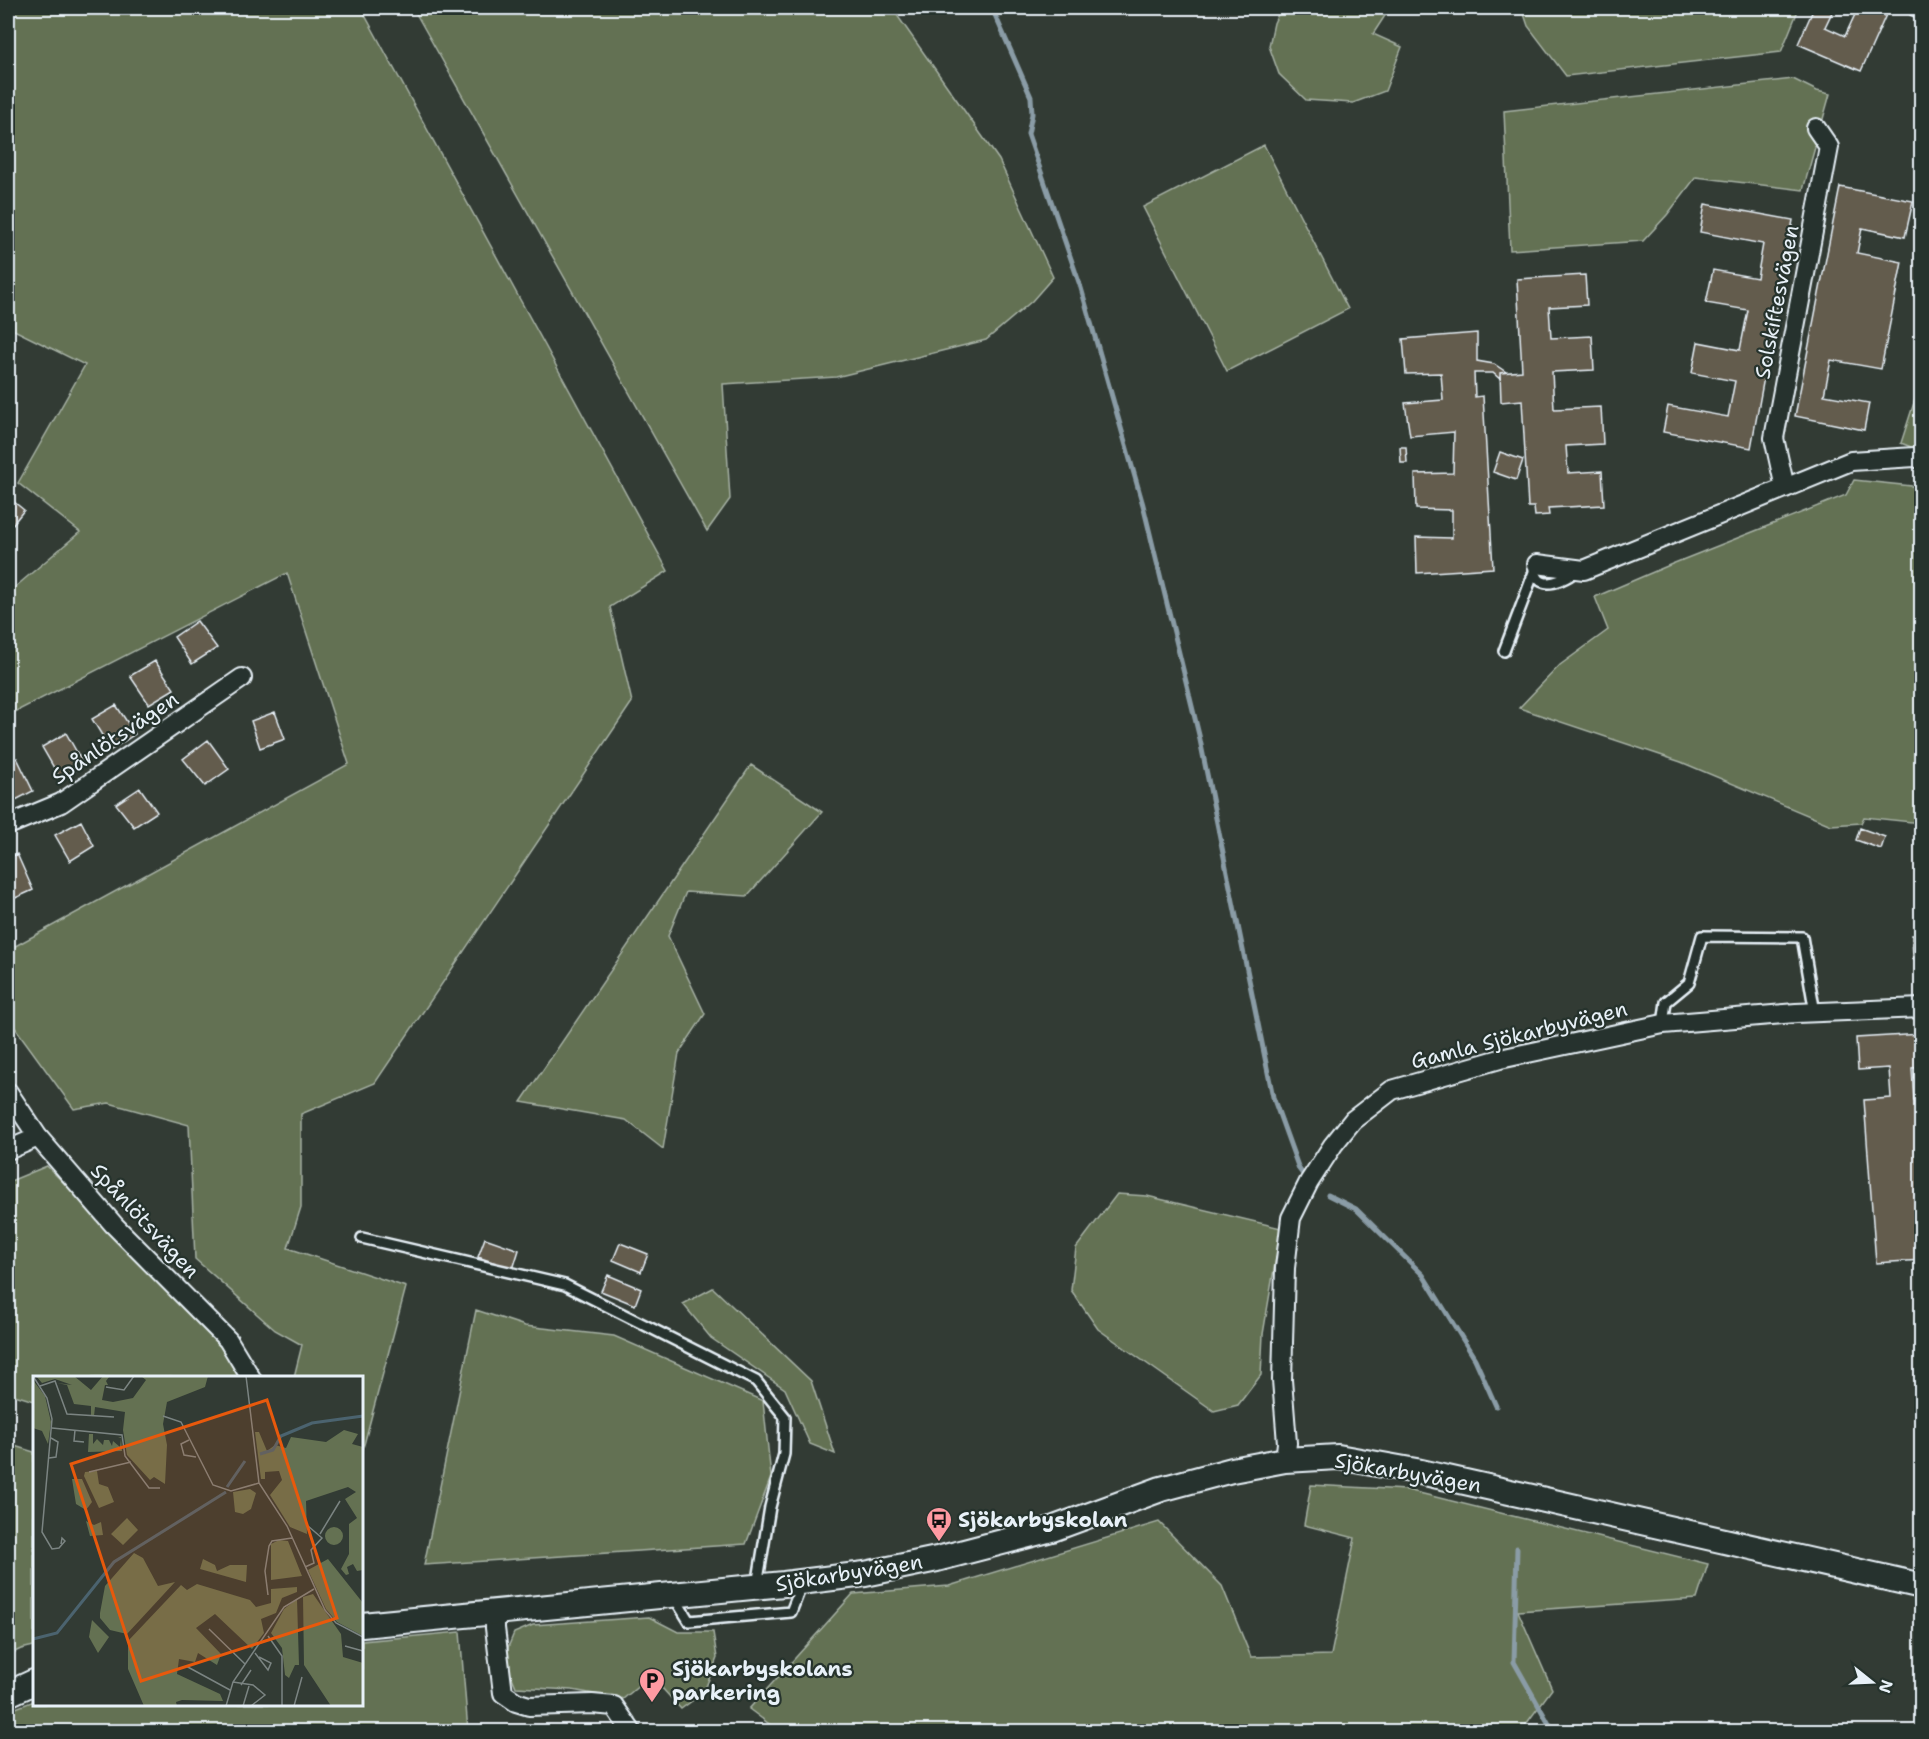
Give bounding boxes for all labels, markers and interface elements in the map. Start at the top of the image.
street label: Solskiftesvägen [1748,223,1806,381]
street label: Spånlötsvägen [46,685,184,791]
street label: Gamla Sjökarbyvägen [1408,995,1630,1075]
street label: Spånlötsvägen [84,1158,206,1285]
inset map [33,1376,363,1706]
street label: Sjökarbyvägen [1332,1446,1484,1500]
bus stop icon: Sjökarbyskolan [924,1505,954,1543]
place label: Sjökarbyskolan [958,1506,1128,1534]
street label: Sjökarbyvägen [773,1548,925,1598]
north arrow [1842,1652,1902,1712]
place label: Sjökarbyskolans parkering [672,1655,853,1707]
parking icon: Sjökarbyskolans parkering [637,1666,667,1704]
text: N [1874,1677,1898,1696]

